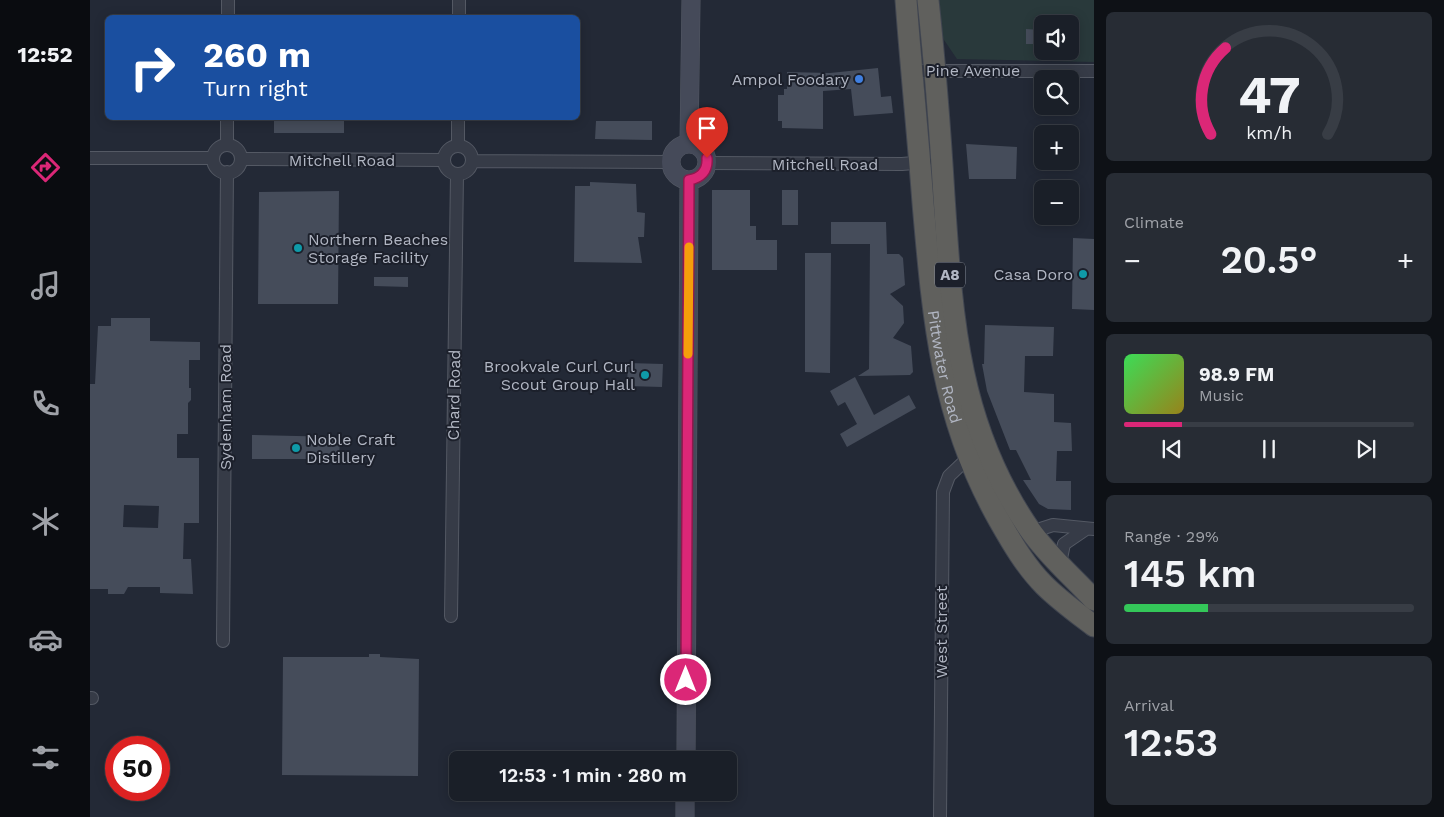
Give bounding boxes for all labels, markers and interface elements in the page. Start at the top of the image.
map controls [1034,15,1079,225]
button: sound [1034,15,1079,60]
text: 260 m [203,34,311,76]
icon: right [120,35,185,100]
text: 12:52 [17,42,73,67]
street label: Pine Avenue [926,61,1020,80]
text: 47 [1238,65,1300,126]
place label: Ampol Foodary [732,70,850,89]
button: search [1034,70,1079,115]
marker: Ampol Foodary [853,73,865,85]
text: Turn right [203,76,308,101]
pin [686,107,728,158]
icon: arrive [693,114,721,142]
text: km/h [1246,122,1292,143]
button: + [1034,125,1079,170]
icon: directions [28,150,63,185]
street label: Mitchell Road [289,151,395,170]
street label: Mitchell Road [772,155,878,174]
button: − [1034,180,1079,225]
text: Climate [1124,213,1184,232]
place label: Northern Beaches Storage Facility [308,230,448,267]
text: 20.5° [1220,238,1318,282]
marker: Northern Beaches Storage Facility [292,242,304,254]
text: − [1124,244,1141,277]
text: + [1397,244,1414,277]
road number: A8 [935,262,965,288]
place label: Casa Doro [993,265,1073,284]
icon: music [28,268,63,303]
marker: Casa Doro [1077,268,1089,280]
street label: Pittwater Road [924,309,966,425]
street label: Sydenham Road [216,344,235,470]
street label: Chard Road [444,349,464,441]
place label: Brookvale Curl Curl Scout Group Hall [484,357,635,394]
text: 98.9 FM [1199,363,1274,386]
marker: Brookvale Curl Curl Scout Group Hall [639,369,651,381]
icon: phone [28,386,63,421]
text: Music [1199,386,1244,405]
place label: Noble Craft Distillery [306,430,396,467]
icon: previous [1158,435,1186,463]
icon: pause [1255,435,1283,463]
icon: next [1352,435,1380,463]
marker: Noble Craft Distillery [290,442,302,454]
icon: climate [28,504,63,539]
text: Range · 29% [1124,527,1219,546]
text: 145 km [1124,552,1256,596]
street label: West Street [932,585,951,678]
icon: car [28,622,63,657]
position arrow [659,653,711,705]
text: Arrival [1124,696,1174,715]
text: 12:53 [1124,721,1218,765]
speed limit sign: 50 [105,736,170,801]
icon: filters [28,740,63,775]
text: 12:53 · 1 min · 280 m [499,764,687,787]

